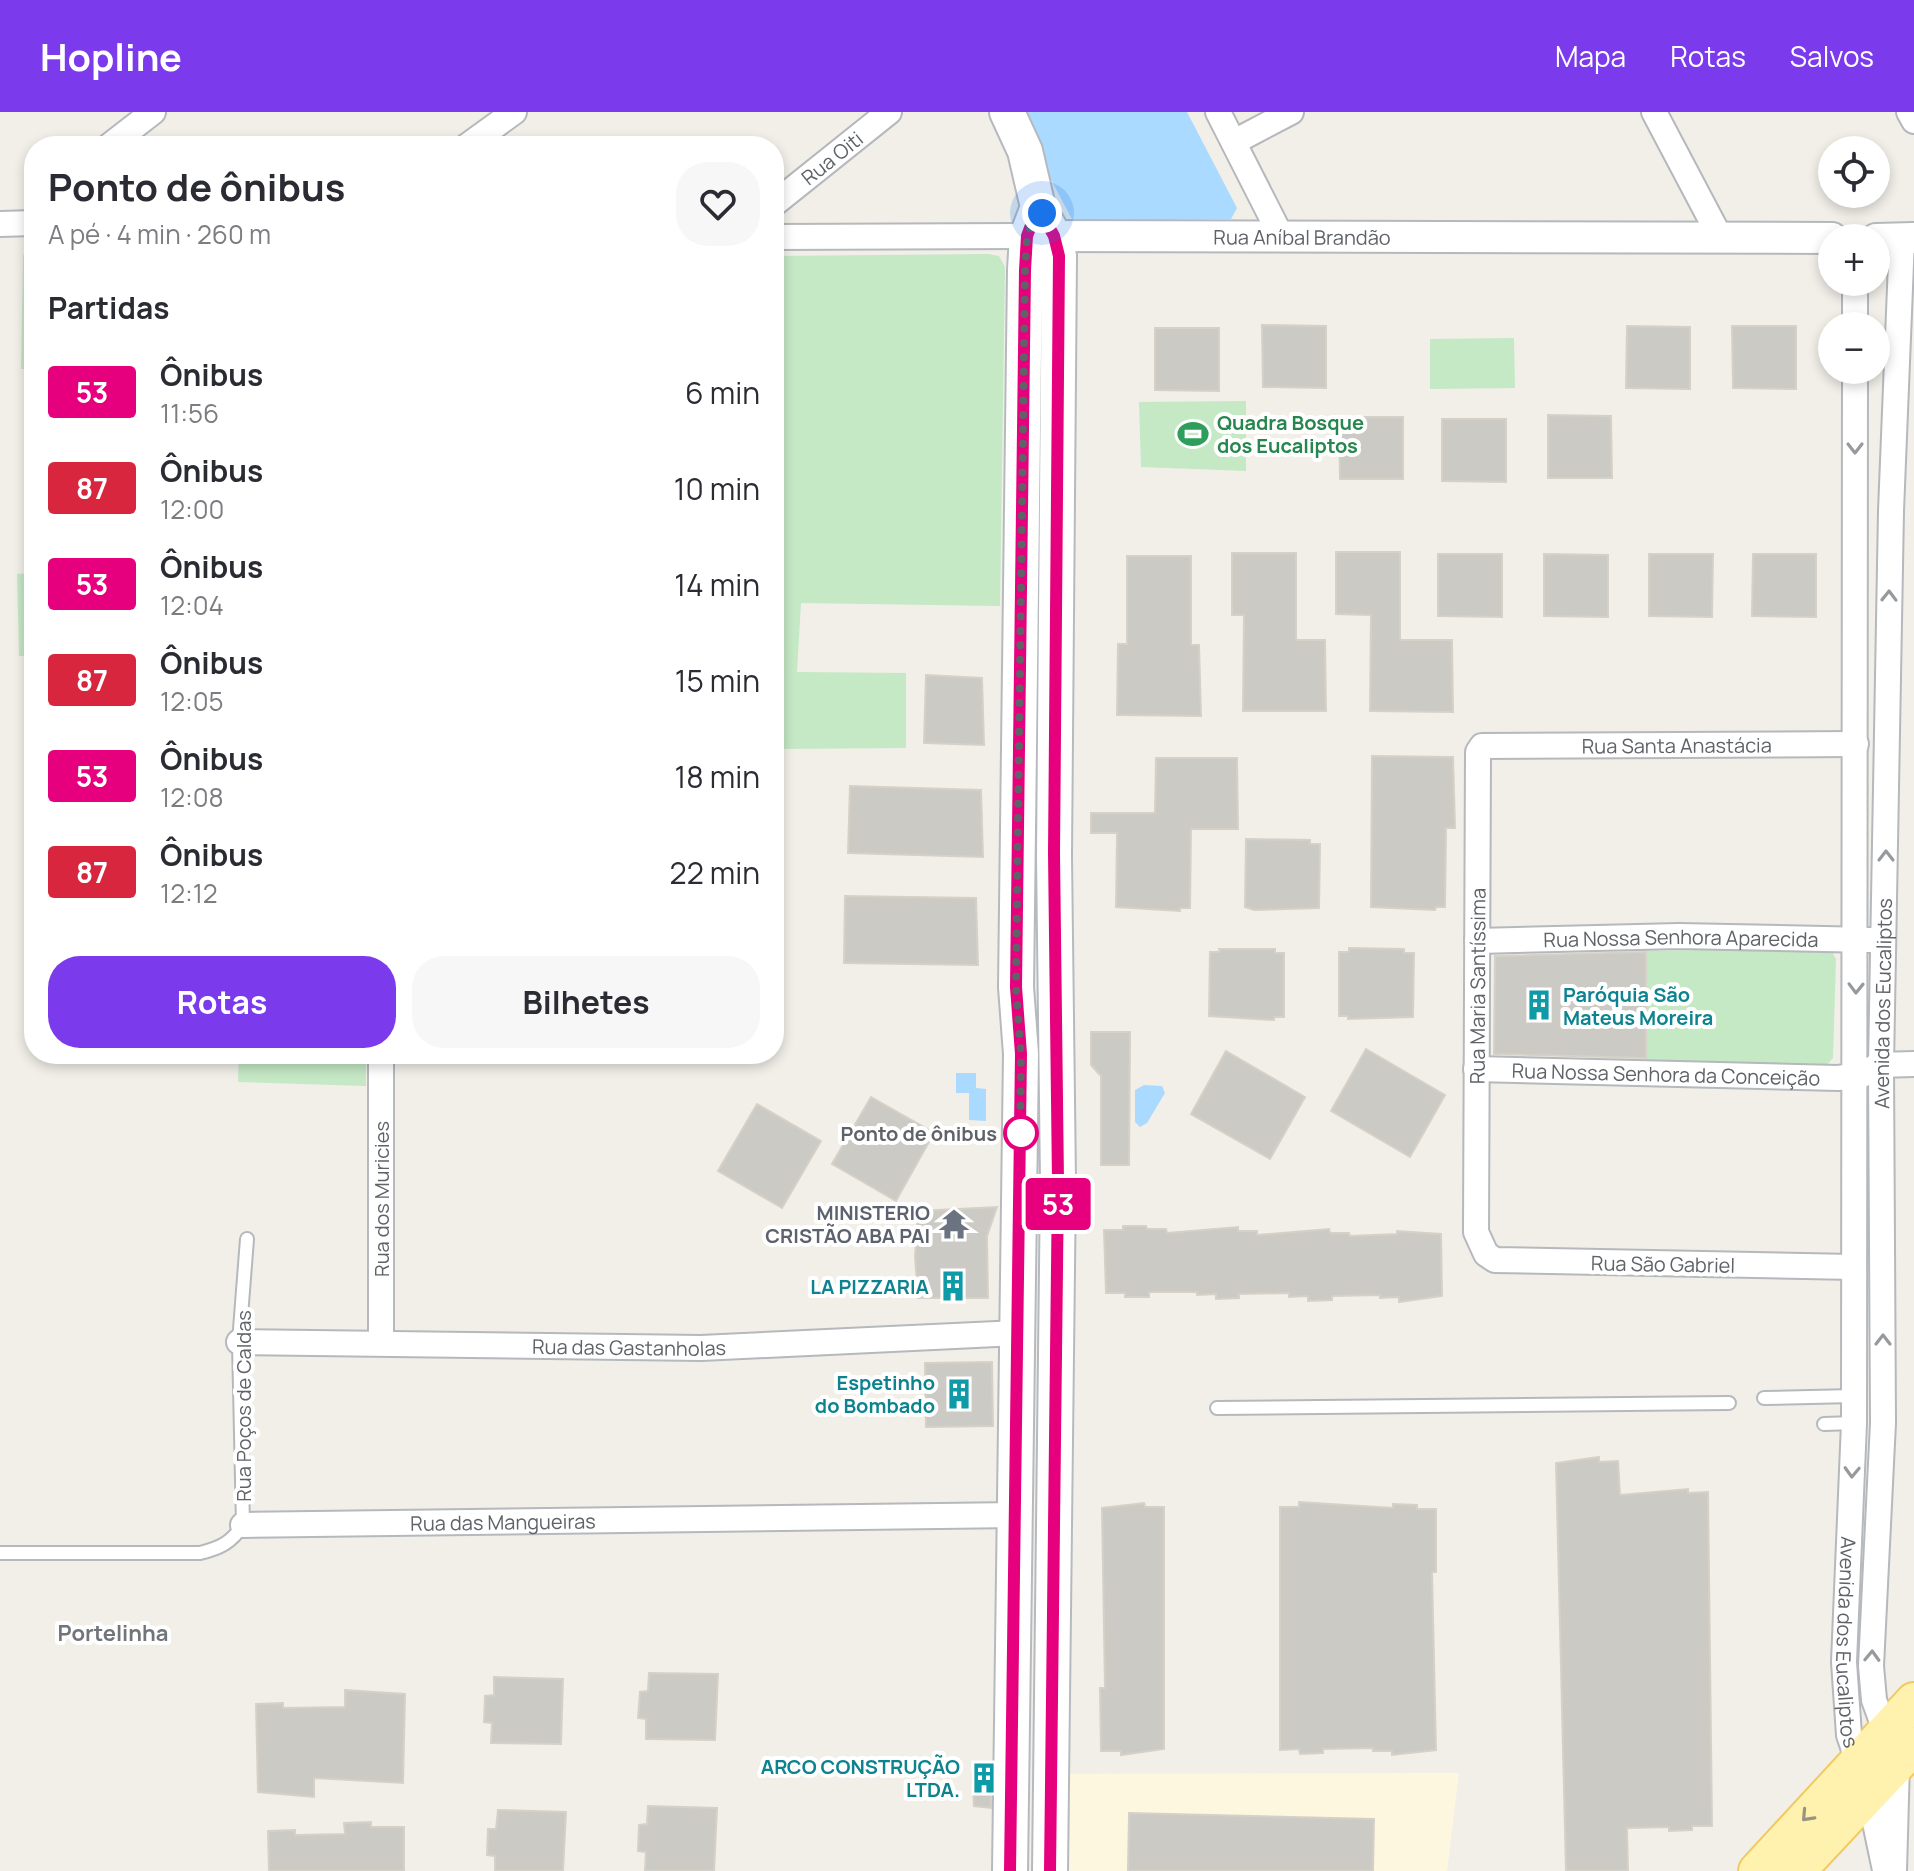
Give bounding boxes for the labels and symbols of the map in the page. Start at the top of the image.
street label: Rua Oiti [795,125,868,191]
your location [1022,193,1062,233]
street label: Rua Aníbal Brandão [1213,223,1391,250]
place label: Quadra Bosque dos Eucaliptos [1217,409,1364,459]
sports icon: Quadra Bosque dos Eucaliptos [1176,417,1210,451]
one-way arrow [1846,442,1864,455]
one-way arrow [1880,589,1898,602]
street label: Rua Santa Anastácia [1582,731,1772,759]
one-way arrow [1877,849,1895,862]
street label: Rua Maria Santíssima [1463,888,1491,1084]
street label: Avenida dos Eucaliptos [1867,898,1898,1109]
street label: Rua Nossa Senhora Aparecida [1543,922,1819,953]
place label: Paróquia São Mateus Moreira [1563,981,1713,1031]
one-way arrow [1847,982,1864,995]
building icon: Paróquia São Mateus Moreira [1522,988,1556,1022]
street label: Rua Nossa Senhora da Conceição [1511,1056,1821,1091]
marker: Ponto de ônibus [1004,1116,1038,1150]
place label: Ponto de ônibus [841,1120,997,1147]
street label: Rua dos Muricies [368,1121,395,1277]
line badge: 53 [1022,1178,1094,1230]
place label: MINISTERIO CRISTÃO ABA PAI [765,1199,930,1249]
temple icon: MINISTERIO CRISTÃO ABA PAI [937,1207,971,1241]
street label: Rua São Gabriel [1591,1249,1735,1279]
building icon: LA PIZZARIA [936,1269,970,1303]
place label: LA PIZZARIA [810,1273,930,1300]
street label: Rua Poços de Caldas [230,1310,257,1502]
street label: Rua das Gastanholas [532,1332,727,1362]
one-way arrow [1874,1333,1892,1346]
place label: Espetinho do Bombado [815,1369,935,1419]
building icon: Espetinho do Bombado [942,1377,976,1411]
one-way arrow [1843,1466,1860,1479]
street label: Rua das Mangueiras [410,1507,596,1536]
street label: Avenida dos Eucaliptos [1830,1536,1866,1751]
district label: Portelinha [58,1618,168,1648]
one-way arrow [1864,1649,1881,1662]
place label: ARCO CONSTRUÇÃO LTDA. [761,1753,960,1803]
building icon: ARCO CONSTRUÇÃO LTDA. [967,1761,1001,1795]
one-way arrow [1803,1807,1817,1822]

